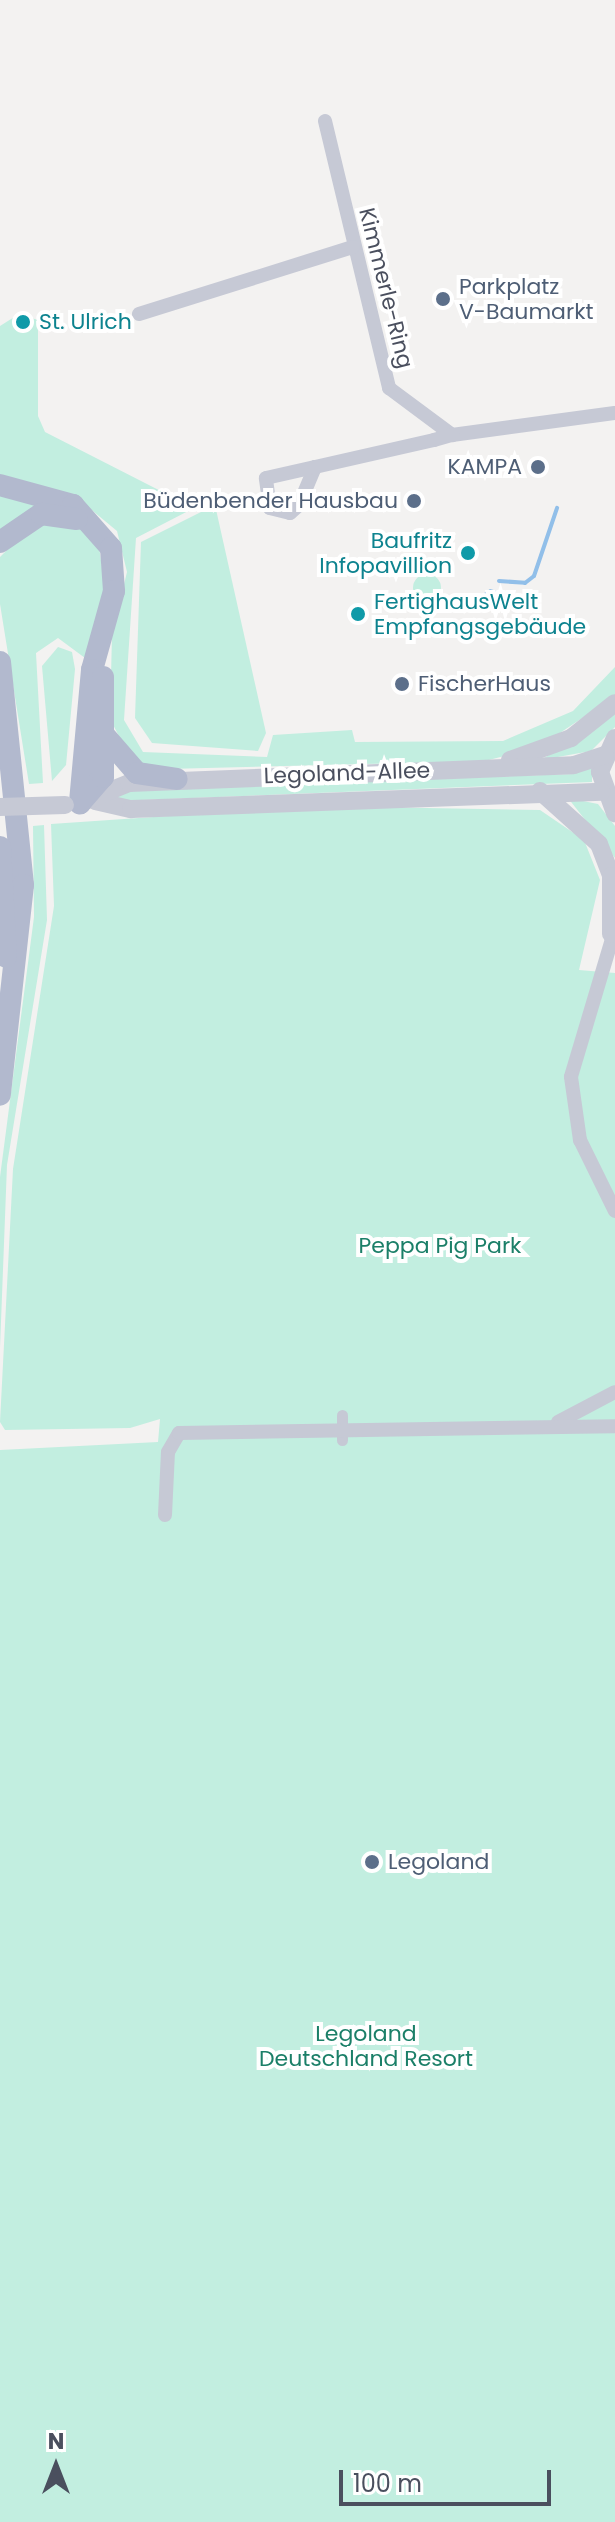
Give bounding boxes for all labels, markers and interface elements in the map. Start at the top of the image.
street label: Kimmerle-Ring [353,205,419,371]
place label: Parkplatz V-Baumarkt [459,273,594,324]
marker: Parkplatz V-Baumarkt [434,290,452,308]
place label: St. Ulrich [39,309,132,335]
marker: St. Ulrich [14,313,32,331]
place label: KAMPA [447,454,522,480]
marker: KAMPA [529,458,547,476]
place label: Büdenbender Hausbau [143,488,398,514]
marker: Büdenbender Hausbau [405,492,423,510]
place label: Baufritz Infopavillion [319,527,452,578]
marker: Baufritz Infopavillion [459,544,477,562]
place label: FertighausWelt Empfangsgebäude [374,588,586,640]
marker: FertighausWelt Empfangsgebäude [349,605,367,623]
place label: FischerHaus [418,671,551,697]
marker: FischerHaus [393,675,411,693]
street label: Legoland-Allee [263,757,431,789]
park label: Peppa Pig Park [359,1233,521,1259]
place label: Legoland [388,1849,489,1875]
marker: Legoland [363,1853,381,1871]
park label: Legoland Deutschland Resort [259,2020,473,2072]
north arrow [16,2426,96,2506]
text: N [48,2426,64,2457]
scale bar [343,2454,555,2504]
text: 100 m [353,2467,422,2500]

